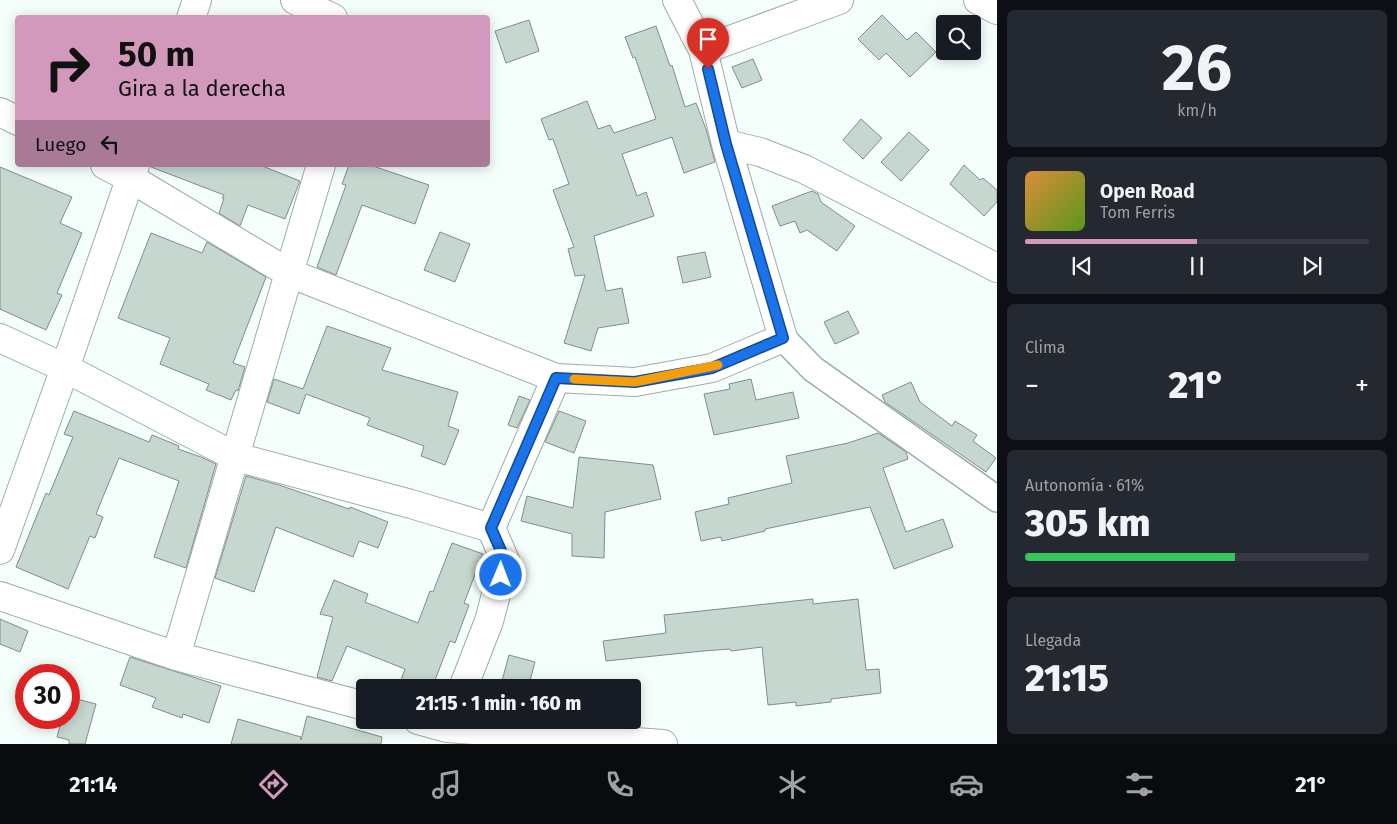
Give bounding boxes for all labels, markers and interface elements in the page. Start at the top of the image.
map controls [936,15,981,60]
button: search [936,15,981,60]
pin [687,18,729,69]
icon: arrive [694,25,722,53]
text: 26 [1162,29,1232,107]
text: 50 m [118,33,195,75]
icon: right [35,35,100,100]
text: Gira a la derecha [118,75,286,102]
text: km/h [1177,101,1217,120]
icon: left [96,130,124,158]
text: Luego [35,133,86,156]
text: Open Road [1100,180,1195,203]
text: Tom Ferris [1100,203,1175,222]
icon: previous [1068,252,1096,280]
icon: pause [1183,252,1211,280]
icon: next [1298,252,1326,280]
text: Clima [1025,338,1065,357]
text: 21° [1169,362,1225,408]
text: − [1025,369,1039,402]
text: + [1355,369,1369,402]
text: Autonomía · 61% [1025,476,1144,495]
text: 305 km [1025,500,1150,546]
position arrow [474,548,526,600]
text: Llegada [1025,631,1081,650]
text: 21:15 [1025,655,1109,701]
speed limit sign: 30 [15,664,80,729]
text: 21:15 · 1 min · 160 m [416,692,581,715]
icon: directions [256,767,291,802]
icon: music [429,767,464,802]
icon: phone [602,767,637,802]
icon: climate [775,767,810,802]
icon: car [949,767,984,802]
icon: filters [1122,767,1157,802]
text: 21:14 [69,771,117,798]
text: 21° [1295,771,1328,798]

